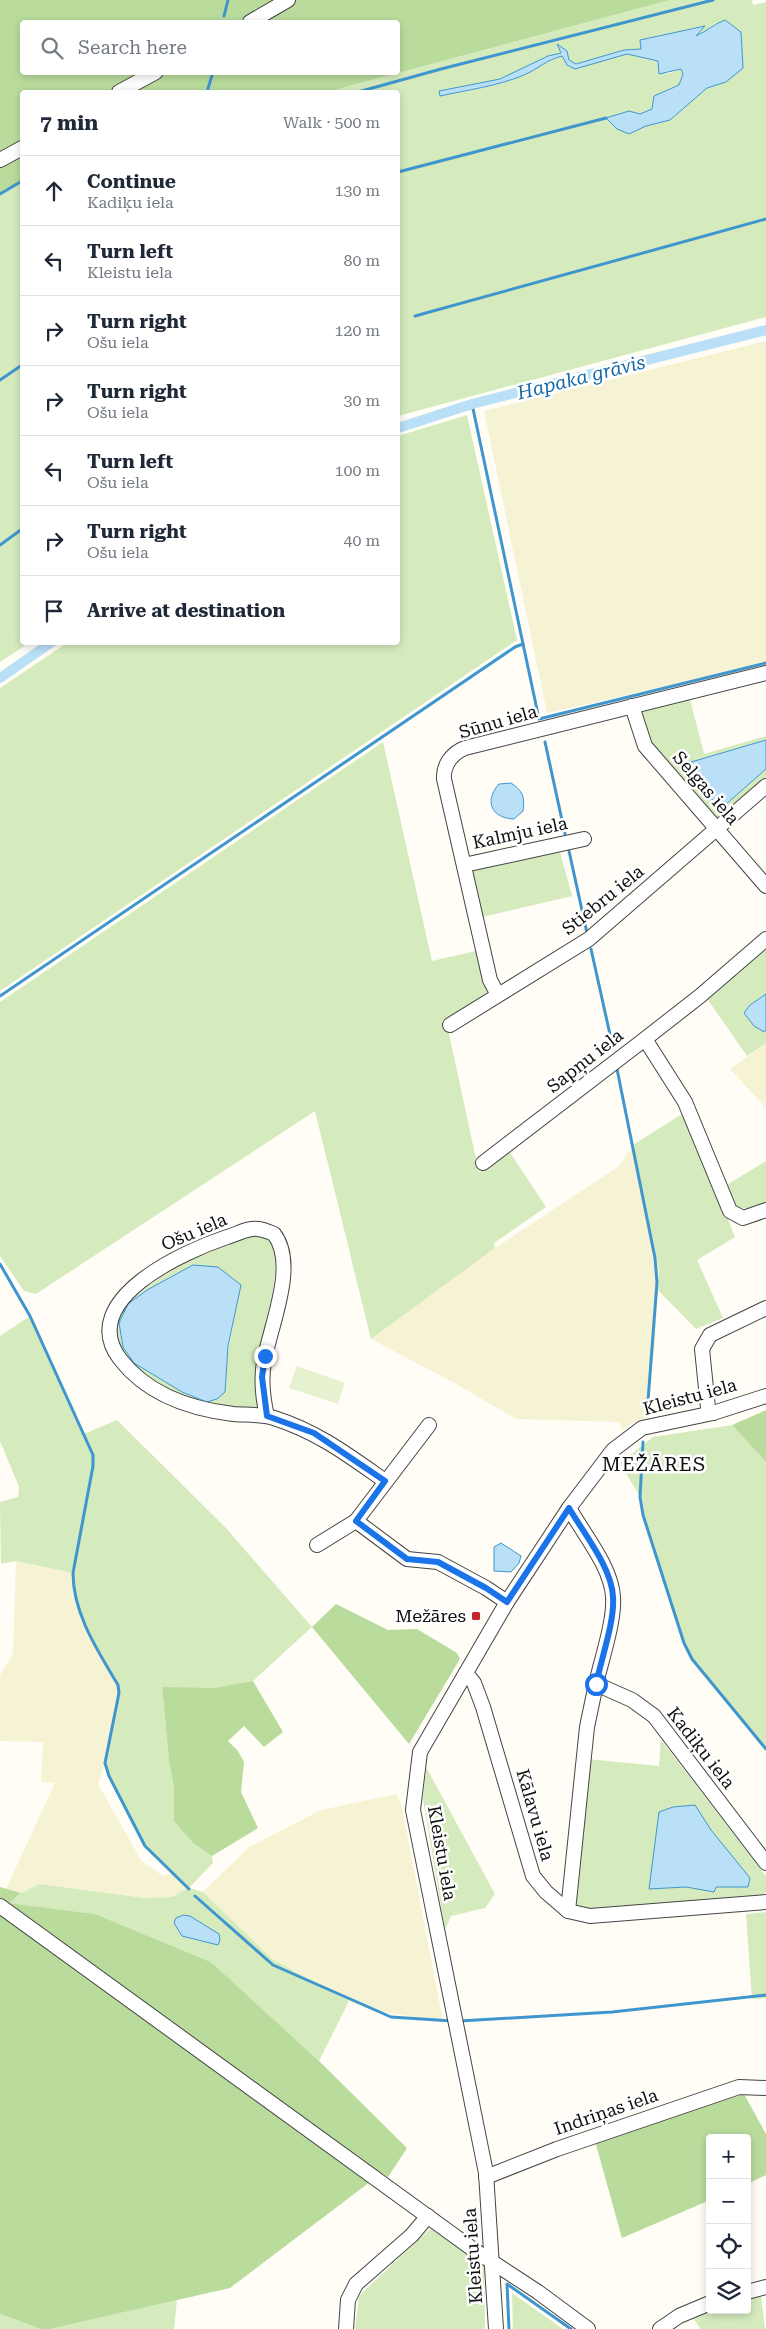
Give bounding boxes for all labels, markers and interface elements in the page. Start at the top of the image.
search box [20,20,400,75]
icon: search [38,34,66,62]
text: Search here [78,36,187,59]
text: 7 min [40,111,98,135]
text: Walk · 500 m [283,113,380,132]
text: Continue [87,170,176,193]
icon: ahead [40,177,68,205]
text: 130 m [334,181,380,200]
text: Kadiķu iela [87,193,174,212]
text: Turn left [87,240,173,263]
icon: left [40,247,68,275]
text: 80 m [343,251,380,270]
text: Kleistu iela [87,263,173,282]
text: Turn right [87,310,187,333]
icon: right [40,317,68,345]
text: 120 m [334,321,380,340]
text: Ošu iela [87,333,149,352]
water label: Hapaka grāvis [514,350,648,405]
text: Turn right [87,380,187,403]
icon: right [40,387,68,415]
text: 30 m [343,391,380,410]
text: Ošu iela [87,403,149,422]
text: Turn left [87,450,173,473]
icon: left [40,457,68,485]
text: 100 m [334,461,380,480]
text: Ošu iela [87,473,149,492]
text: Turn right [87,520,187,543]
icon: right [40,527,68,555]
text: 40 m [343,531,380,550]
text: Ošu iela [87,543,149,562]
icon: arrive [40,597,68,625]
text: Arrive at destination [87,599,285,622]
street label: Sūnu iela [456,700,540,743]
street label: Selgas iela [669,747,744,829]
street label: Kalmju iela [471,812,570,853]
street label: Stiebru iela [558,860,648,939]
street label: Sapņu iela [542,1024,628,1098]
street label: Ošu iela [158,1208,230,1255]
route end [254,1345,277,1368]
street label: Kleistu iela [641,1374,739,1419]
district label: MEŽĀRES [602,1452,706,1476]
place label: Mežāres [395,1605,466,1626]
marker: Mežāres [470,1610,482,1622]
route start [585,1673,608,1696]
street label: Kadiķu iela [662,1703,740,1793]
street label: Kālavu iela [512,1766,559,1863]
street label: Kleistu iela [424,1804,461,1902]
street label: Indriņas iela [551,2084,661,2140]
map controls [706,2134,751,2314]
button: + [706,2134,751,2179]
button: − [706,2179,751,2224]
street label: Kleistu iela [459,2207,486,2305]
button: locate [706,2224,751,2269]
button: layers [706,2269,751,2314]

